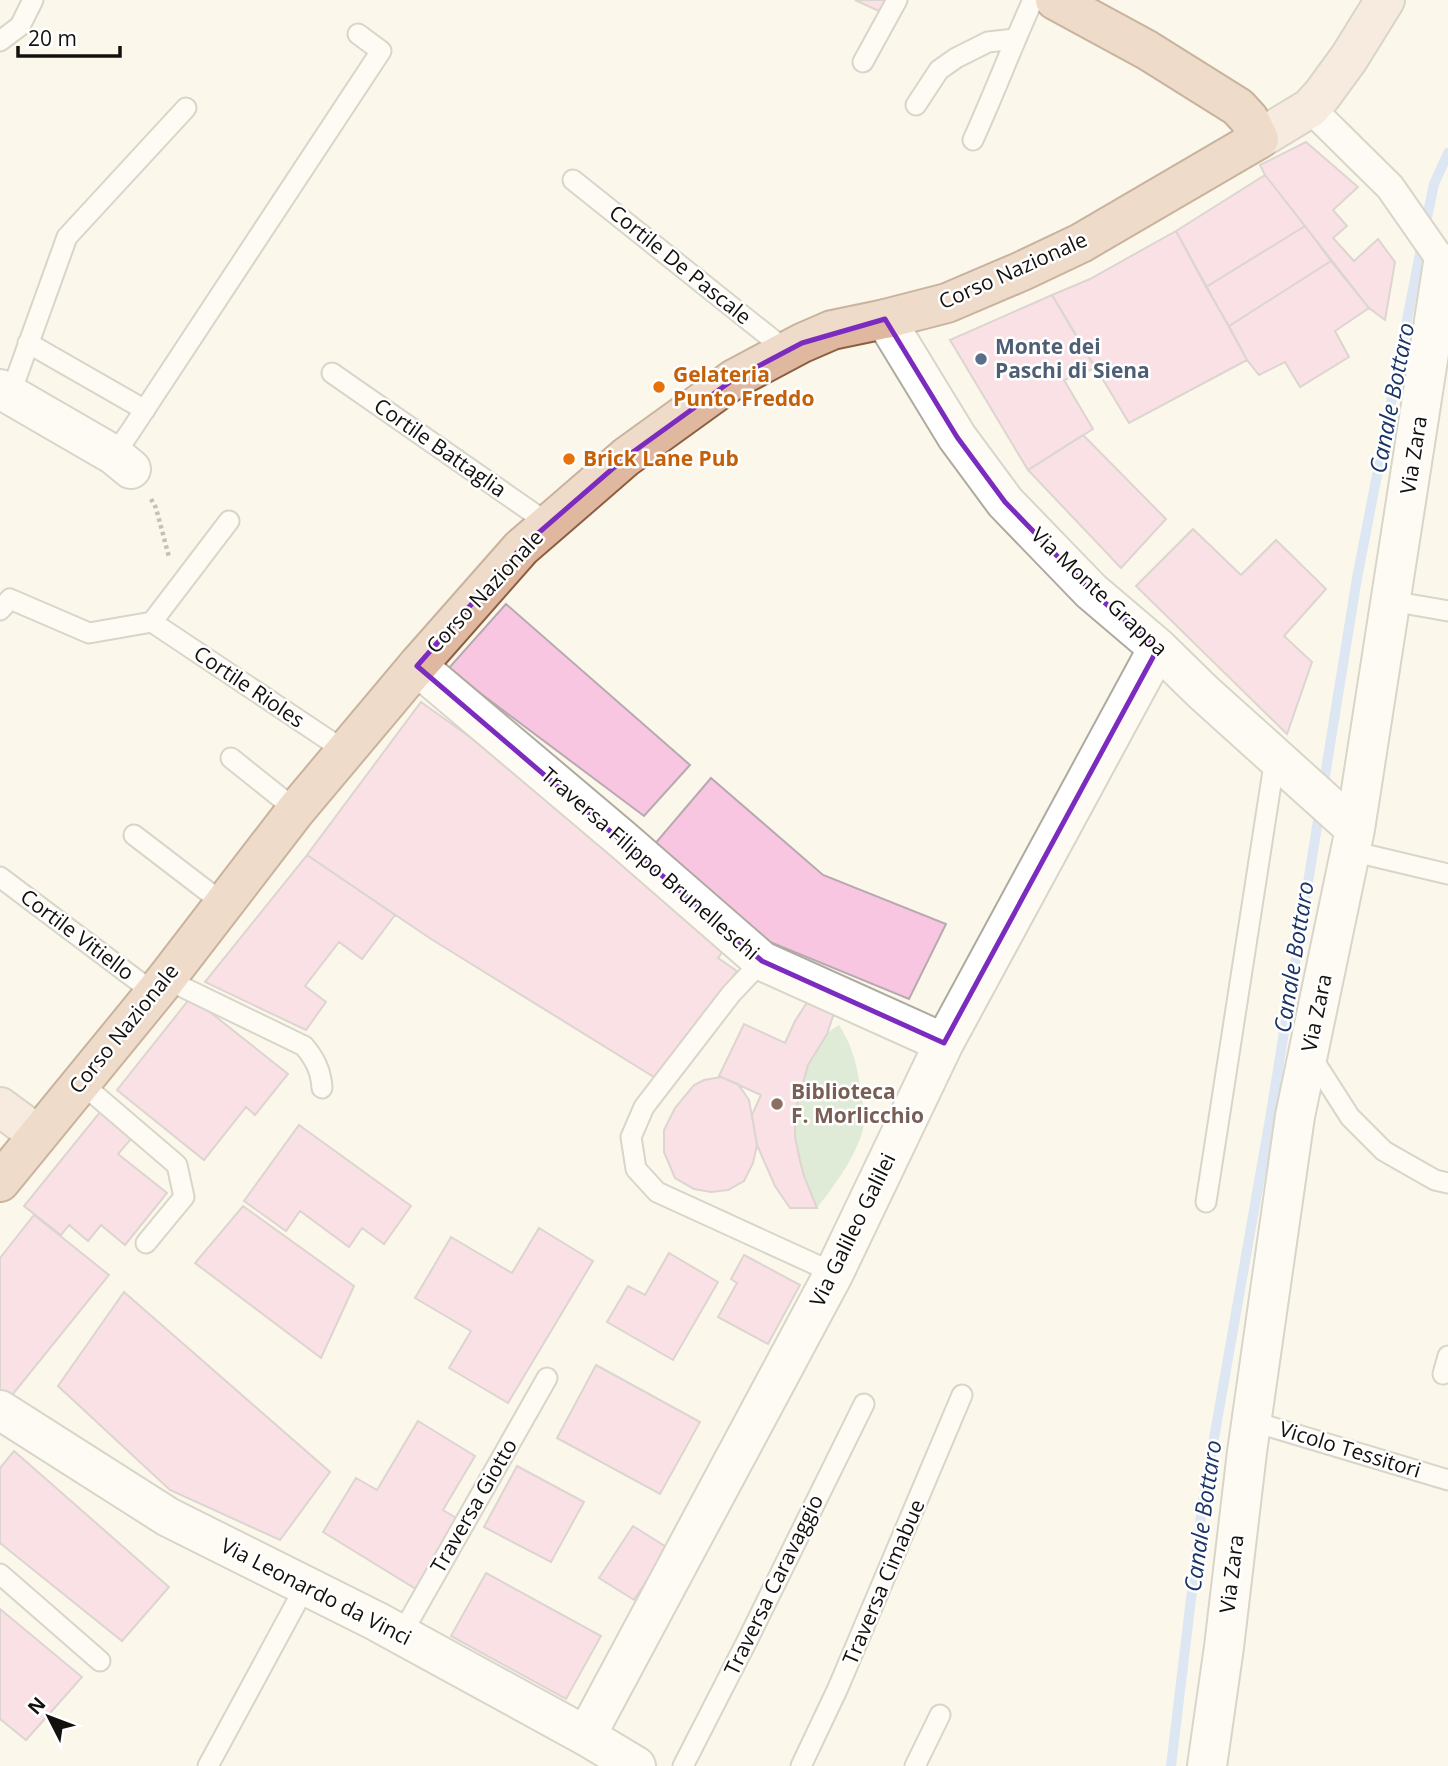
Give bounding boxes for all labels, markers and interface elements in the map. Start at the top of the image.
scale bar [18,14,119,58]
text: 20 m [28,24,77,52]
street label: Cortile De Pascale [604,198,758,330]
street label: Corso Nazionale [934,225,1091,315]
water label: Canale Bottaro [1361,320,1421,476]
place label: Monte dei Paschi di Siena [995,332,1150,384]
marker: Monte dei Paschi di Siena [973,351,989,367]
place label: Gelateria Punto Freddo [673,360,814,412]
marker: Gelateria Punto Freddo [651,379,667,395]
street label: Cortile Battaglia [369,391,512,503]
street label: Via Zara [1393,414,1433,496]
place label: Brick Lane Pub [583,444,739,472]
marker: Brick Lane Pub [561,451,577,467]
street label: Via Monte Grappa [1025,521,1174,662]
street label: Corso Nazionale [420,523,549,659]
street label: Cortile Rioles [189,639,310,734]
street label: Traversa Filippo Brunelleschi [536,761,766,966]
water label: Canale Bottaro [1265,879,1321,1035]
street label: Cortile Vitiello [15,882,140,986]
street label: Corso Nazionale [62,958,184,1099]
street label: Via Zara [1294,971,1338,1054]
place label: Biblioteca F. Morlicchio [791,1077,924,1129]
marker: Biblioteca F. Morlicchio [769,1096,785,1112]
street label: Via Galileo Galilei [803,1148,901,1311]
street label: Vicolo Tessitori [1276,1414,1424,1484]
street label: Traversa Giotto [423,1433,523,1578]
water label: Canale Bottaro [1176,1438,1228,1594]
street label: Traversa Caravaggio [717,1490,829,1680]
street label: Traversa Cimabue [836,1495,931,1669]
street label: Via Leonardo da Vinci [216,1531,417,1651]
street label: Via Zara [1212,1533,1250,1615]
north arrow [14,1682,84,1752]
text: N [22,1691,51,1720]

